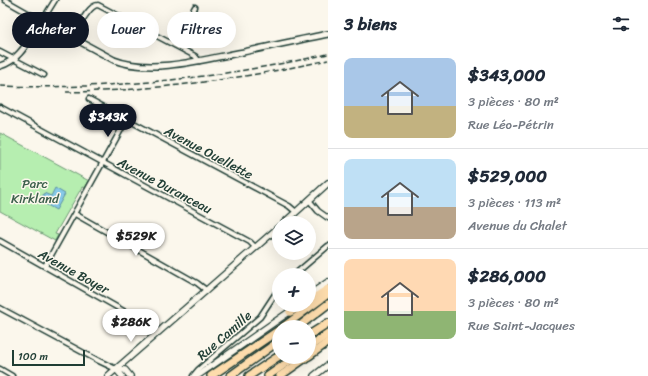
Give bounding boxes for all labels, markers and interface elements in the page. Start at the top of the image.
text: 3 biens [344,9,397,39]
chip: Acheter [12,12,89,48]
chip: Louer [97,12,159,48]
chip: Filtres [167,12,236,48]
icon: filters [610,13,632,35]
text: $343,000 [468,60,546,90]
icon: home [376,74,424,122]
text: 3 pièces · 80 m² [468,90,559,113]
pin: $343K [80,104,136,138]
text: $343K [88,105,128,128]
text: Rue Léo-Pétrin [468,113,554,136]
street label: Avenue Ouellette [159,119,258,186]
street label: Avenue Duranceau [112,150,216,220]
text: $529,000 [468,161,547,191]
park label: Parc Kirkland [11,172,60,210]
icon: home [376,175,424,223]
text: 3 pièces · 113 m² [468,191,561,214]
text: Avenue du Chalet [468,214,567,237]
map controls [272,216,316,364]
button: layers [272,216,316,260]
pin: $529K [108,223,164,257]
text: $529K [116,224,156,247]
street label: Avenue Boyer [33,242,114,301]
text: $286,000 [468,261,546,291]
button: + [272,268,316,312]
icon: home [376,275,424,323]
text: 3 pièces · 80 m² [468,291,559,314]
street label: Rue Camille [191,304,257,366]
pin: $286K [103,309,159,343]
text: $286K [111,310,151,333]
text: Rue Saint-Jacques [468,314,575,337]
button: − [272,320,316,364]
text: 100 m [18,347,48,366]
scale bar [12,348,85,367]

